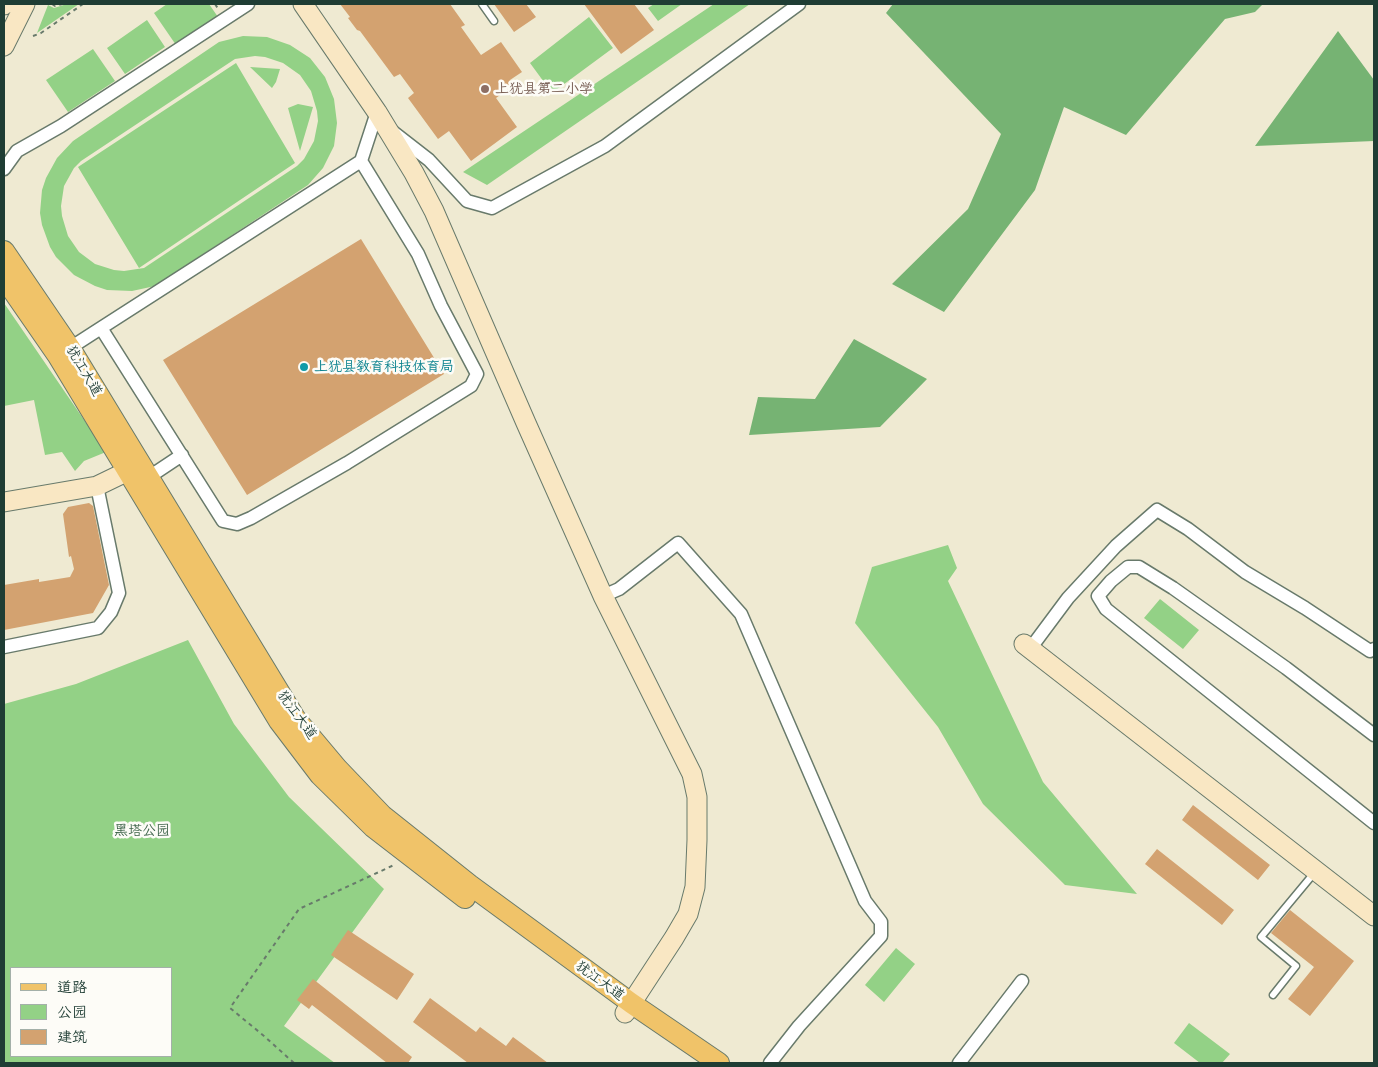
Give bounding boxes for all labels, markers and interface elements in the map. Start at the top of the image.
place label: 上犹县第二小学 [495,81,593,97]
marker: 上犹县第二小学 [479,83,491,95]
street label: 犹江大道 [62,343,106,399]
place label: 上犹县教育科技体育局 [314,359,454,375]
marker: 上犹县教育科技体育局 [298,361,310,373]
street label: 犹江大道 [274,687,320,743]
park label: 黑塔公园 [114,823,170,839]
street label: 犹江大道 [572,958,628,1004]
legend [10,967,172,1057]
text: 道路 [57,978,87,996]
text: 公园 [57,1003,87,1021]
text: 建筑 [57,1028,87,1046]

